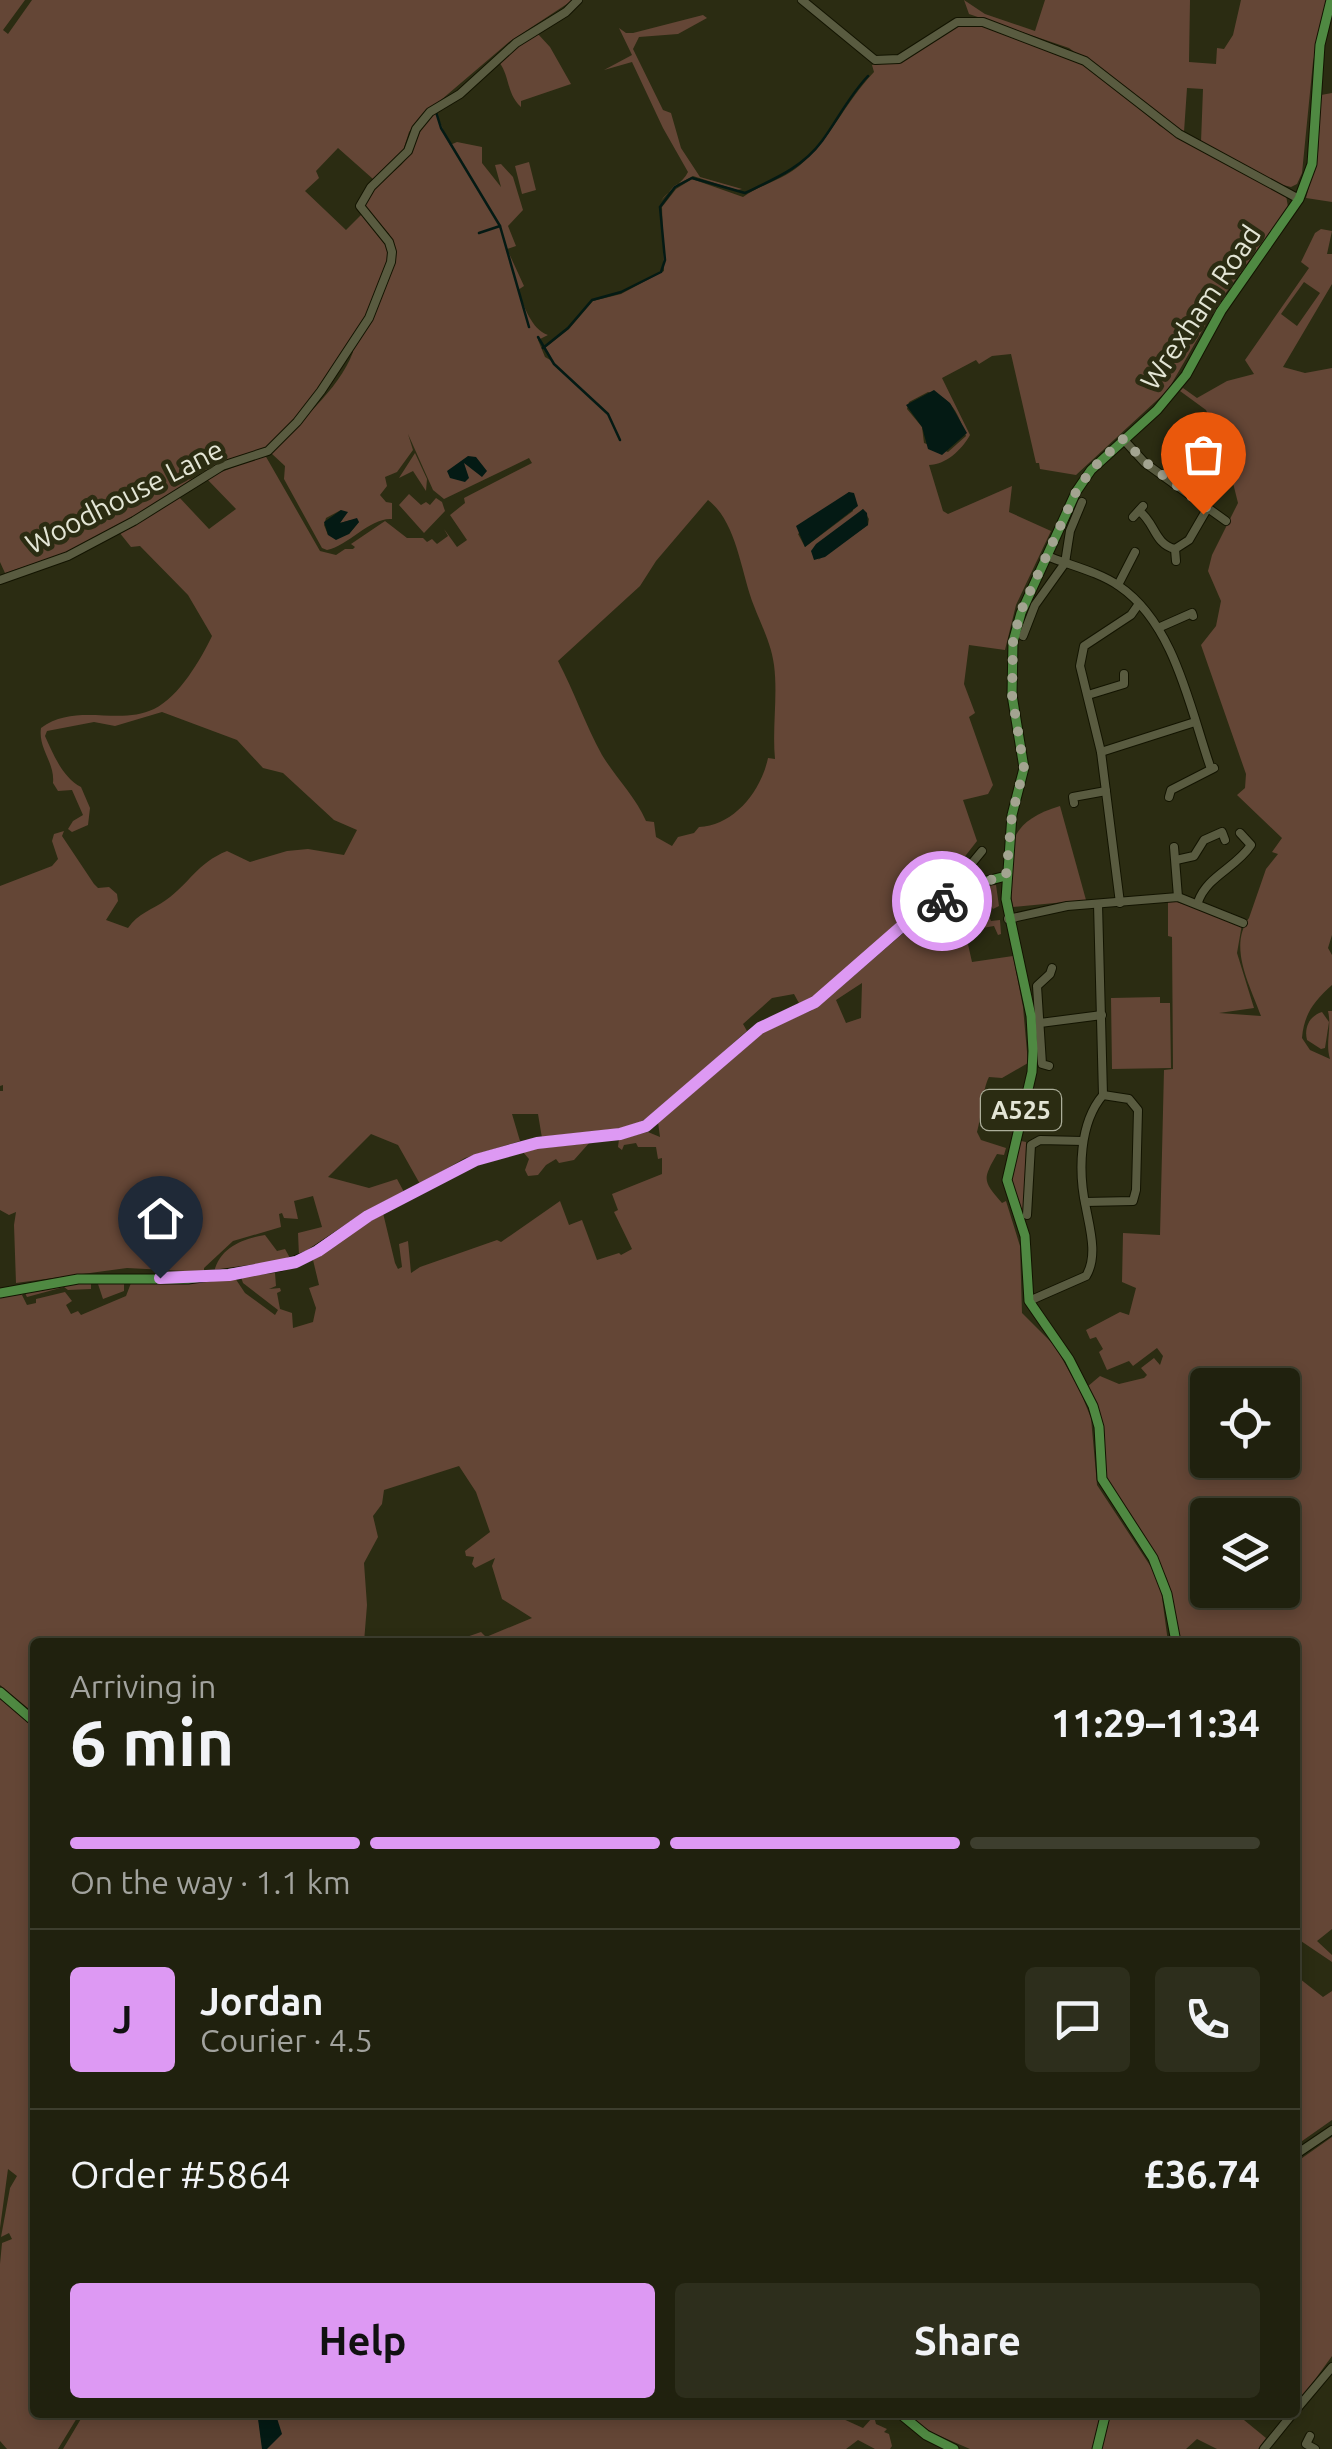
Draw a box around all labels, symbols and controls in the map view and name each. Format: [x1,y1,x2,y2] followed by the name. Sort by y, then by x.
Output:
[1134,219,1266,395] street label: Wrexham Road
[1161,412,1246,515] pin
[1176,427,1231,482] icon: bag
[20,433,228,559] street label: Woodhouse Lane
[892,851,992,951] courier
[915,874,970,929] icon: bike
[981,1090,1061,1130] road number: A525
[118,1176,203,1279] pin
[133,1191,188,1246] icon: home
[1190,1368,1300,1608] map controls
[1190,1368,1300,1478] button: locate
[1190,1498,1300,1608] button: layers
[70,1668,216,1704] text: Arriving in
[1051,1702,1260,1744] text: 11:29–11:34
[70,1705,234,1778] text: 6 min
[70,1864,351,1900] text: On the way · 1.1 km
[1025,1967,1130,2072] button: chat
[1155,1967,1260,2072] button: phone
[200,1980,324,2022] text: Jordan
[113,1998,132,2040] text: J
[200,2022,373,2058] text: Courier · 4.5
[70,2153,291,2195] text: Order #5864
[1143,2153,1260,2195] text: £36.74
[70,2283,655,2398] button: Help
[675,2283,1260,2398] button: Share

